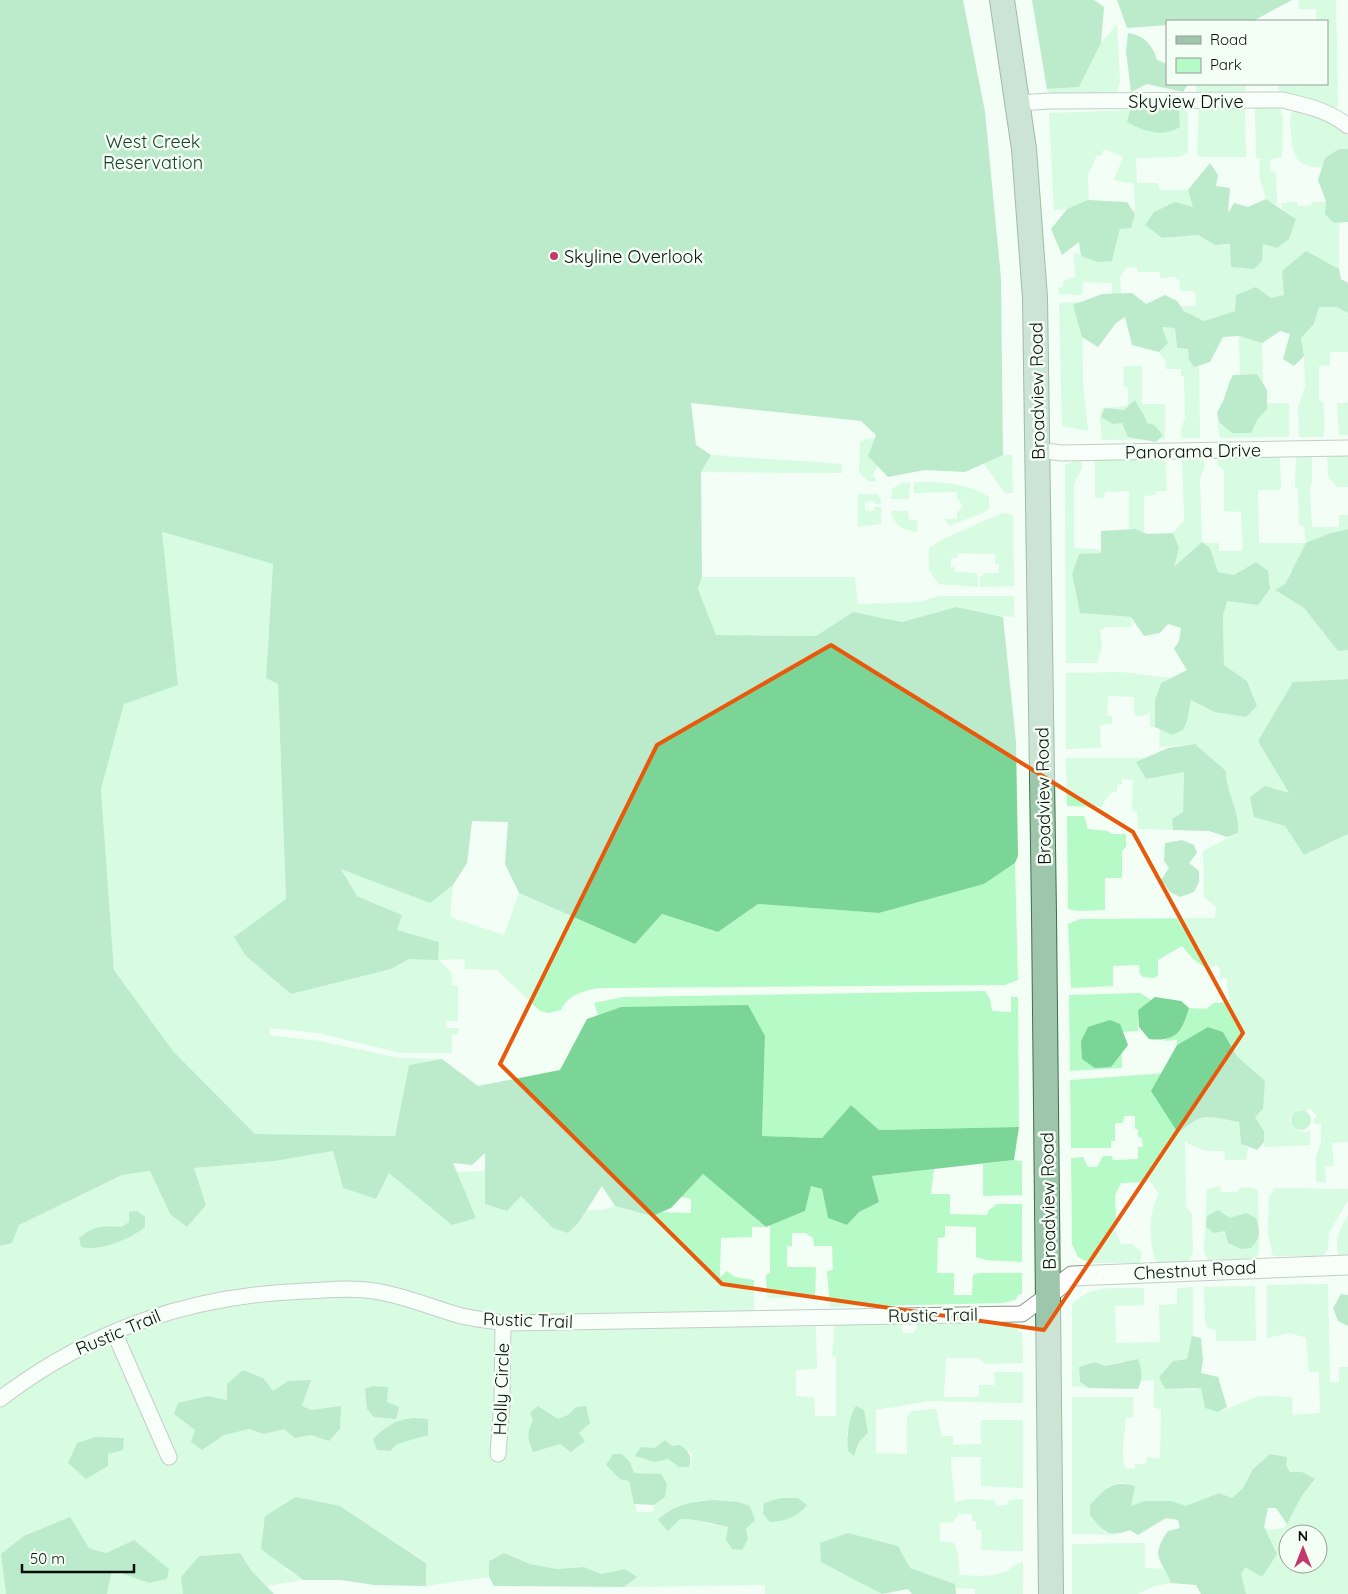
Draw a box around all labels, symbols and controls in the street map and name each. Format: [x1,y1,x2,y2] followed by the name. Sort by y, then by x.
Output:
[1166,20,1328,85] legend
[1210,30,1247,49] text: Road
[1210,55,1242,74] text: Park
[1128,90,1244,113] street label: Skyview Drive
[103,130,203,174] park label: West Creek Reservation
[564,245,703,268] place label: Skyline Overlook
[548,250,560,262] marker: Skyline Overlook
[1024,322,1050,460] street label: Broadview Road
[1125,438,1261,464] street label: Panorama Drive
[1030,727,1056,865] street label: Broadview Road
[1035,1132,1061,1270] street label: Broadview Road
[1133,1255,1257,1285] street label: Chestnut Road
[888,1303,978,1327] street label: Rustic Trail
[72,1304,164,1360] street label: Rustic Trail
[483,1307,573,1333] street label: Rustic Trail
[488,1342,514,1436] street label: Holly Circle
[1278,1524,1328,1574] north arrow
[1298,1527,1308,1545] text: N
[22,1542,135,1574] scale bar
[30,1549,65,1568] text: 50 m

